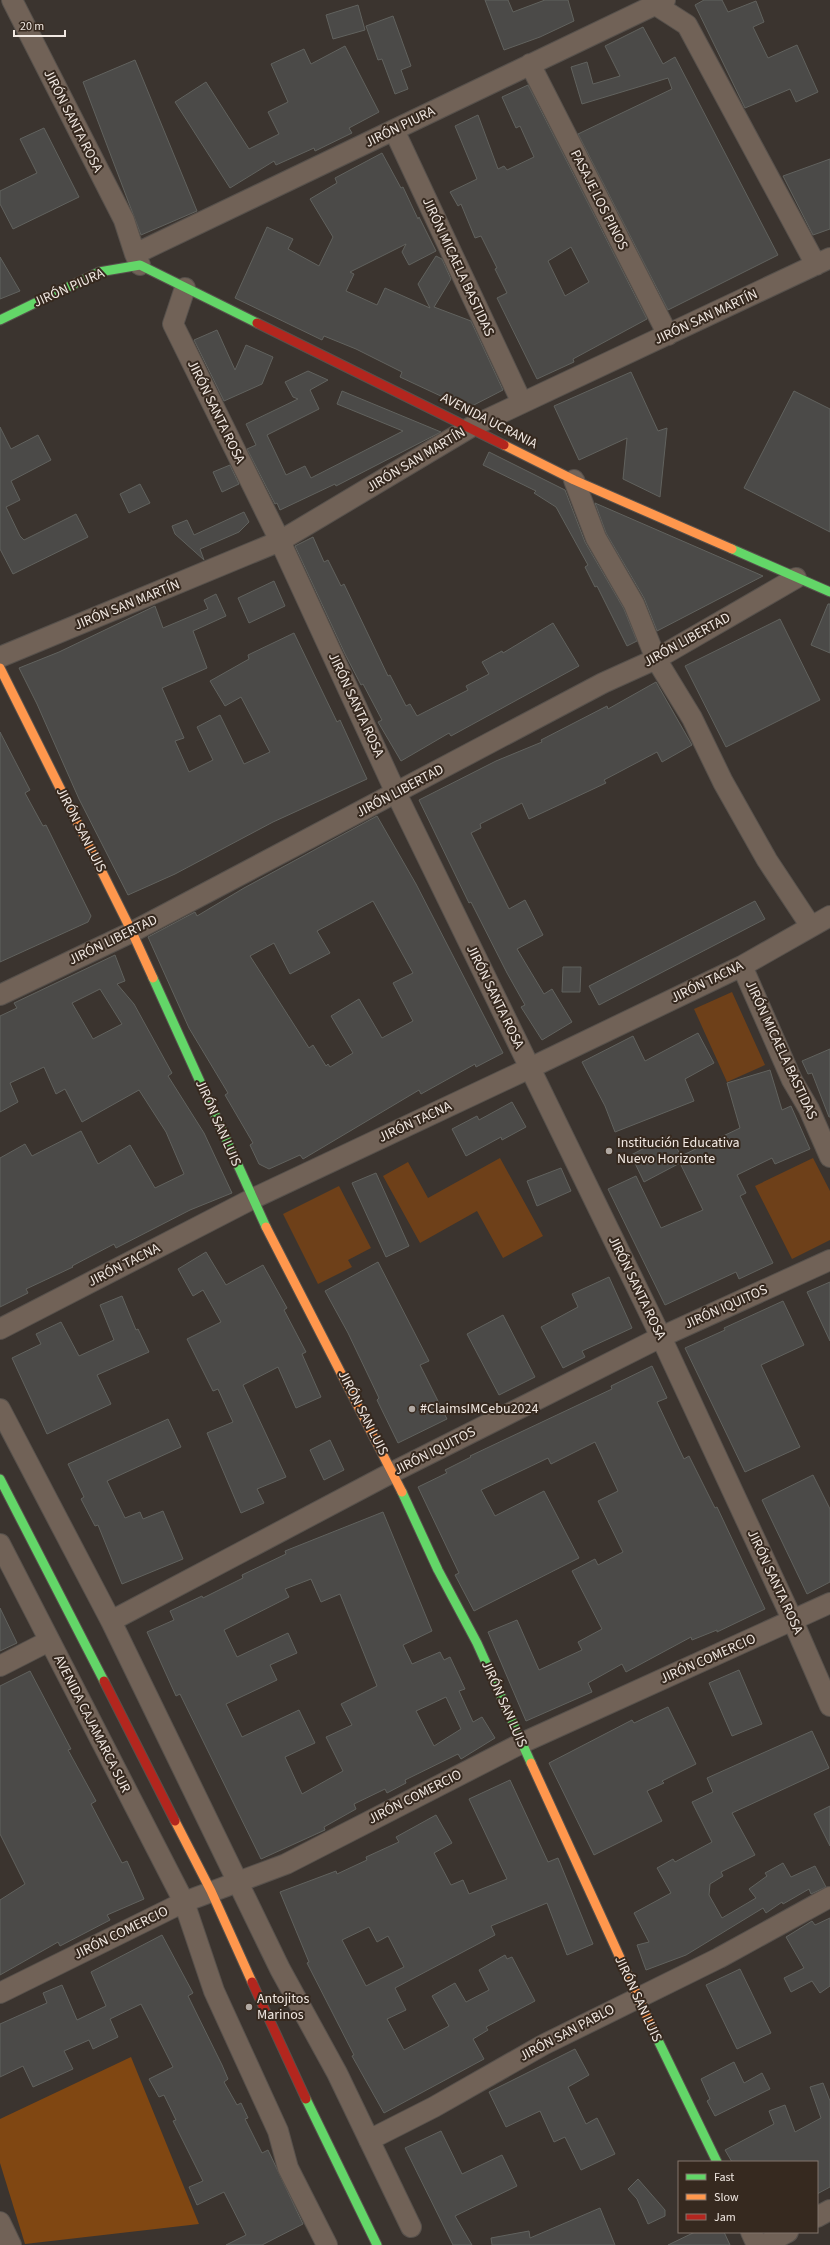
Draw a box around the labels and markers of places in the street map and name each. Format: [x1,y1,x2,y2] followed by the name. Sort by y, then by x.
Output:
[617,1133,740,1169] place label: Institución Educativa Nuevo Horizonte
[604,1146,614,1156] marker: Institución Educativa Nuevo Horizonte
[420,1399,539,1419] place label: #ClaimsIMCebu2024
[407,1404,417,1414] marker: #ClaimsIMCebu2024
[257,1989,309,2025] place label: Antojitos Marinos
[244,2002,254,2012] marker: Antojitos Marinos

